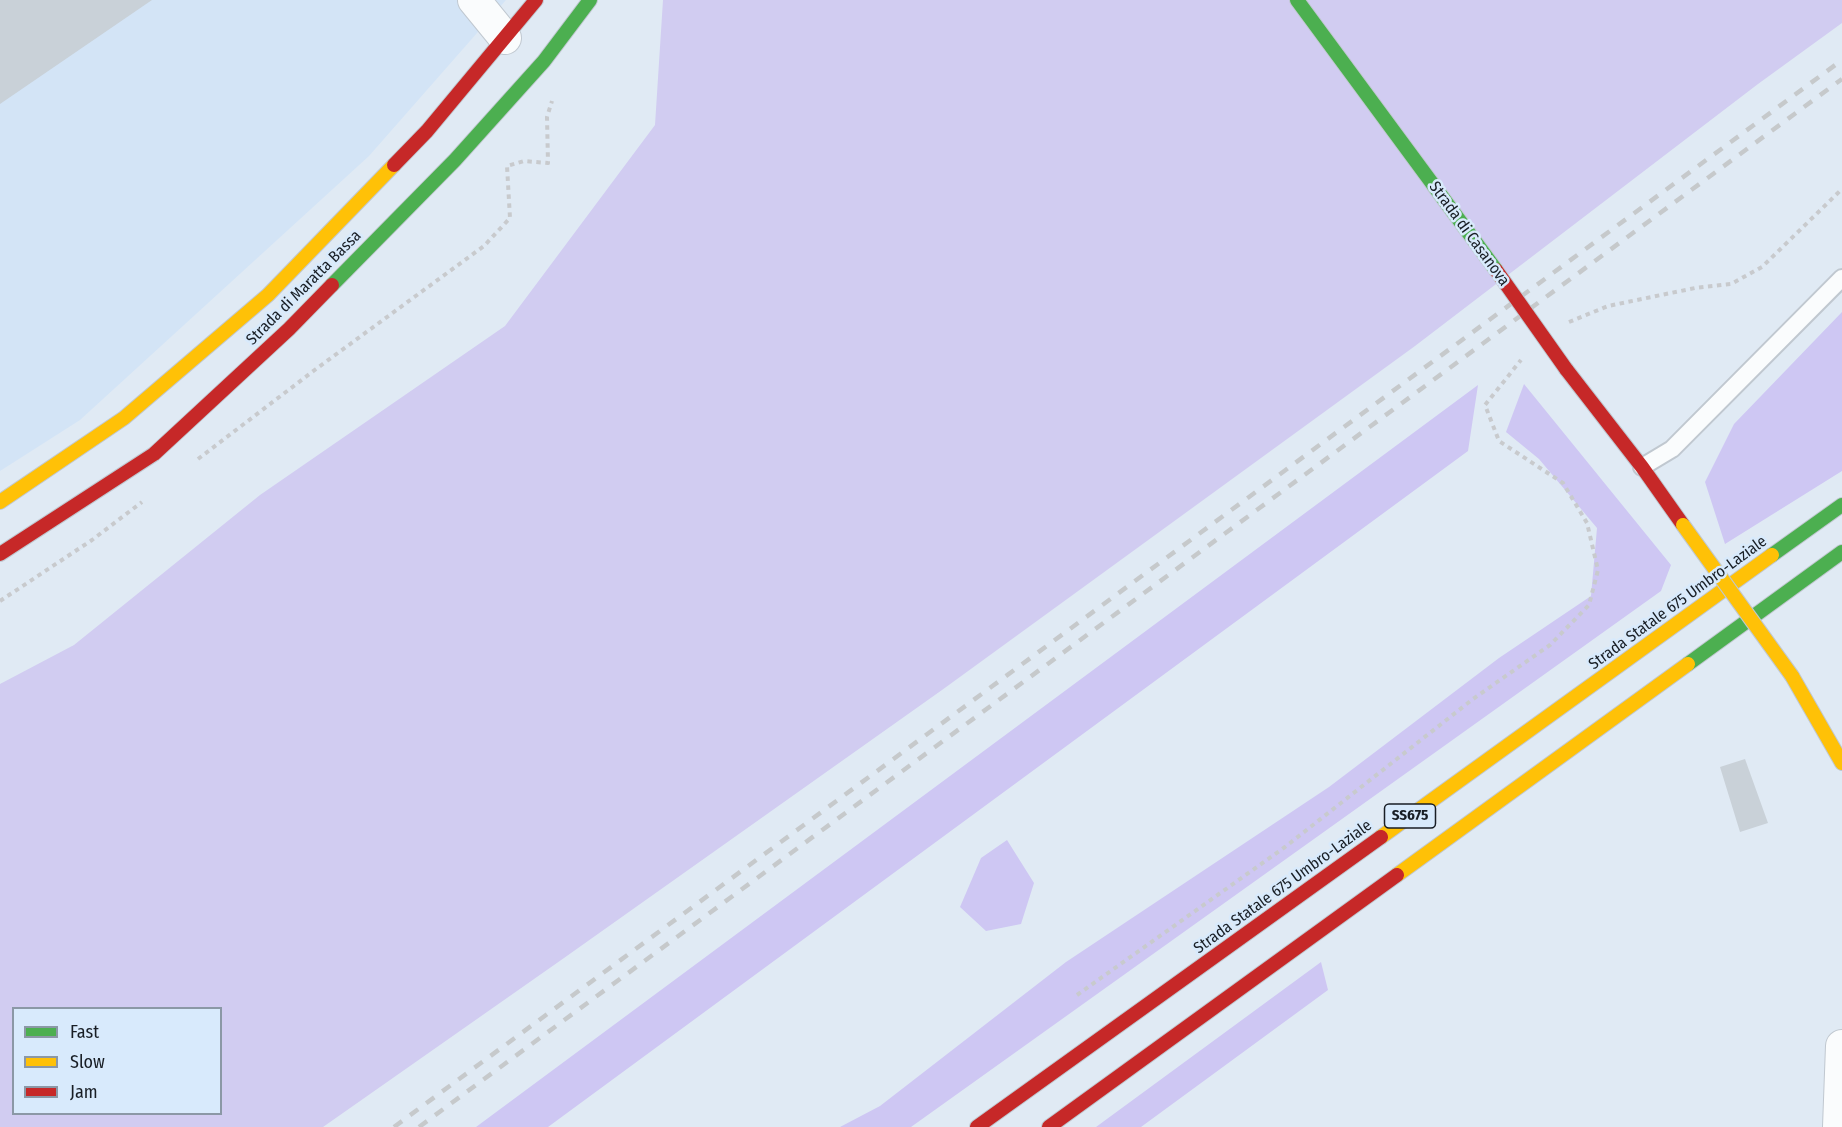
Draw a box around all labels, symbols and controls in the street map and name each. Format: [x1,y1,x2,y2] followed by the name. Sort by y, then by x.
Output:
[1425,178,1513,290] street label: Strada di Casanova
[243,227,365,349] street label: Strada di Maratta Bassa
[1585,532,1771,674] street label: Strada Statale 675 Umbro-Laziale
[1384,804,1436,828] road number: SS675
[1190,816,1376,958] street label: Strada Statale 675 Umbro-Laziale
[12,1007,222,1115] legend
[70,1021,99,1043] text: Fast
[70,1051,105,1073] text: Slow
[70,1081,98,1103] text: Jam

